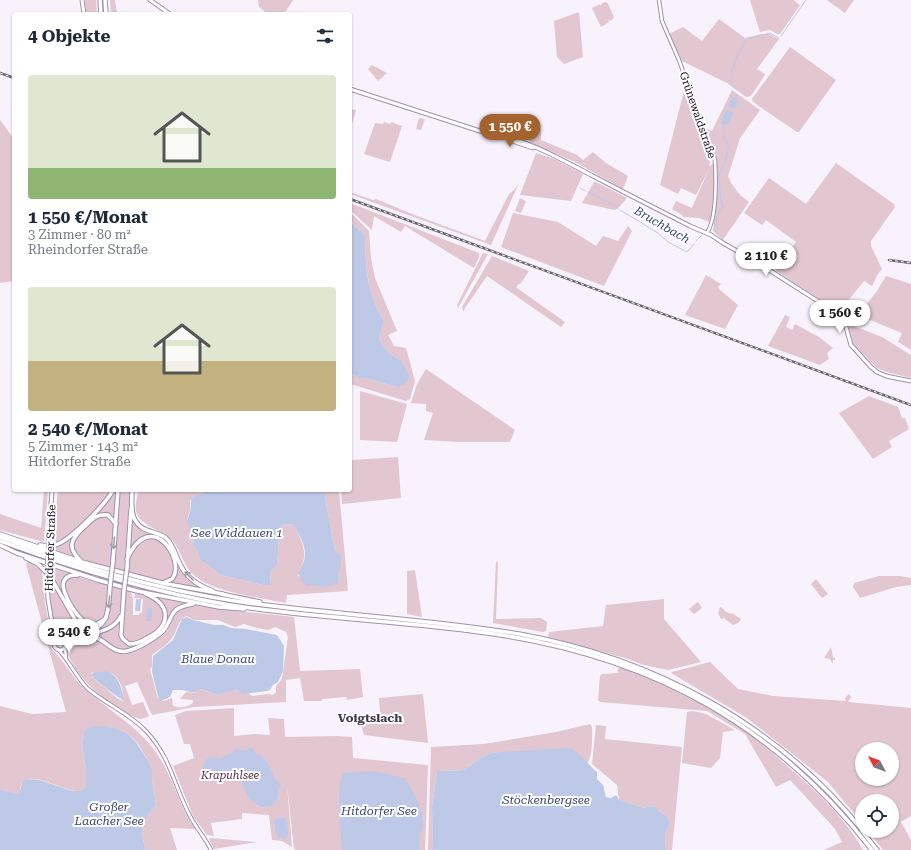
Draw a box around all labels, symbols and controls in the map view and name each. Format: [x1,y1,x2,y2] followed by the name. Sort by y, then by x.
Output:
[314,25,336,47] icon: filters
[28,26,110,46] text: 4 Objekte
[677,70,718,160] street label: Grünewaldstraße
[146,101,218,173] icon: home
[473,114,547,148] pin: 1 550 €
[489,119,531,134] text: 1 550 €
[631,203,692,246] water label: Bruchbach
[28,207,148,227] text: 1 550 €/Monat
[28,227,131,242] text: 3 Zimmer · 80 m²
[28,242,148,257] text: Rheindorfer Straße
[729,243,803,277] pin: 2 110 €
[745,248,787,263] text: 2 110 €
[803,300,877,334] pin: 1 560 €
[819,305,861,320] text: 1 560 €
[146,313,218,385] icon: home
[28,419,148,439] text: 2 540 €/Monat
[28,439,138,454] text: 5 Zimmer · 143 m²
[28,454,131,469] text: Hitdorfer Straße
[42,504,59,592] street label: Hitdorfer Straße
[190,526,283,540] water label: See Widdauen 1
[111,536,118,549] one-way arrow
[184,571,194,581] one-way arrow
[105,595,112,608] one-way arrow
[32,619,106,653] pin: 2 540 €
[48,624,90,639] text: 2 540 €
[180,652,255,666] water label: Blaue Donau
[338,711,402,725] district label: Voigtslach
[855,742,899,786] north arrow
[855,742,899,838] map controls
[200,769,260,782] park label: Krapuhlsee
[501,793,590,807] water label: Stöckenbergsee
[855,794,899,838] button: locate
[74,800,144,828] water label: Großer Laacher See
[340,804,417,818] water label: Hitdorfer See

